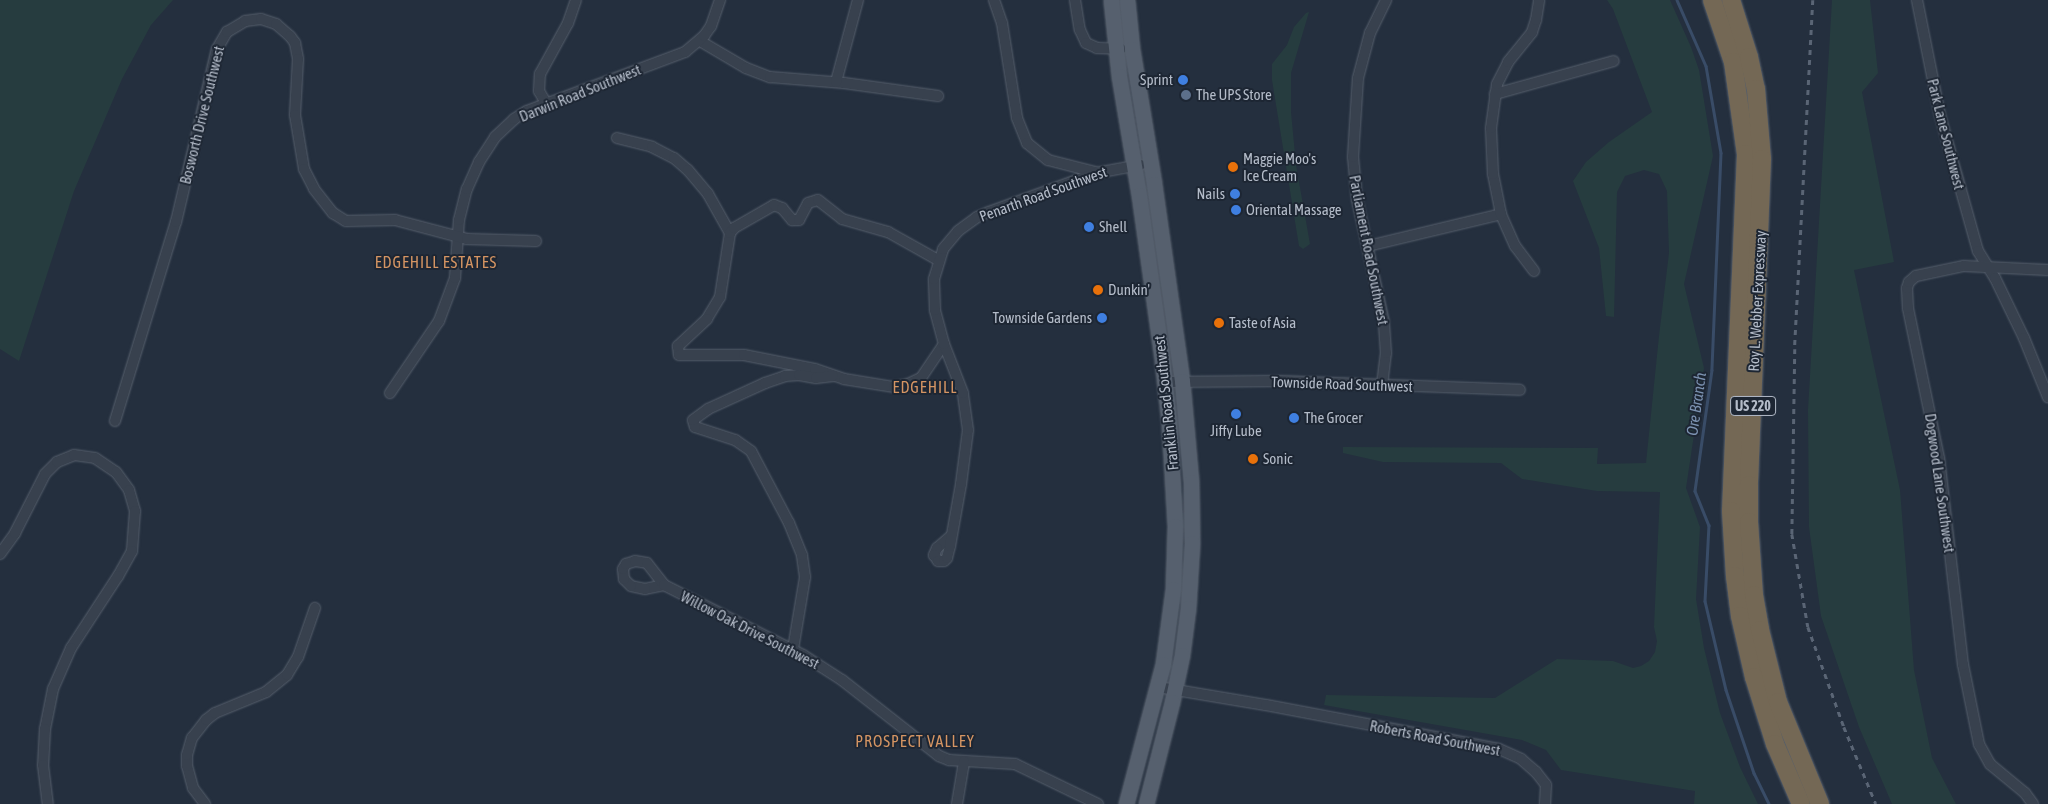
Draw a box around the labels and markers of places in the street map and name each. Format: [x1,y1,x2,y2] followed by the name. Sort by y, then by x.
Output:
[1140,71,1173,89] place label: Sprint
[1177,74,1189,86] marker: Sprint
[1196,86,1272,104] place label: The UPS Store
[1180,89,1192,101] marker: The UPS Store
[1243,149,1316,184] place label: Maggie Moo's Ice Cream
[1227,161,1239,173] marker: Maggie Moo's Ice Cream
[1196,185,1225,203] place label: Nails
[1229,188,1241,200] marker: Nails
[1246,201,1342,219] place label: Oriental Massage
[1230,204,1242,216] marker: Oriental Massage
[1099,218,1127,236] place label: Shell
[1083,221,1095,233] marker: Shell
[1108,281,1150,299] place label: Dunkin'
[1092,284,1104,296] marker: Dunkin'
[993,309,1092,327] place label: Townside Gardens
[1096,312,1108,324] marker: Townside Gardens
[1229,314,1296,332] place label: Taste of Asia
[1213,317,1225,329] marker: Taste of Asia
[1230,408,1242,420] marker: Jiffy Lube
[1304,409,1363,427] place label: The Grocer
[1288,412,1300,424] marker: The Grocer
[1210,422,1262,440] place label: Jiffy Lube
[1263,450,1293,468] place label: Sonic
[1247,453,1259,465] marker: Sonic

